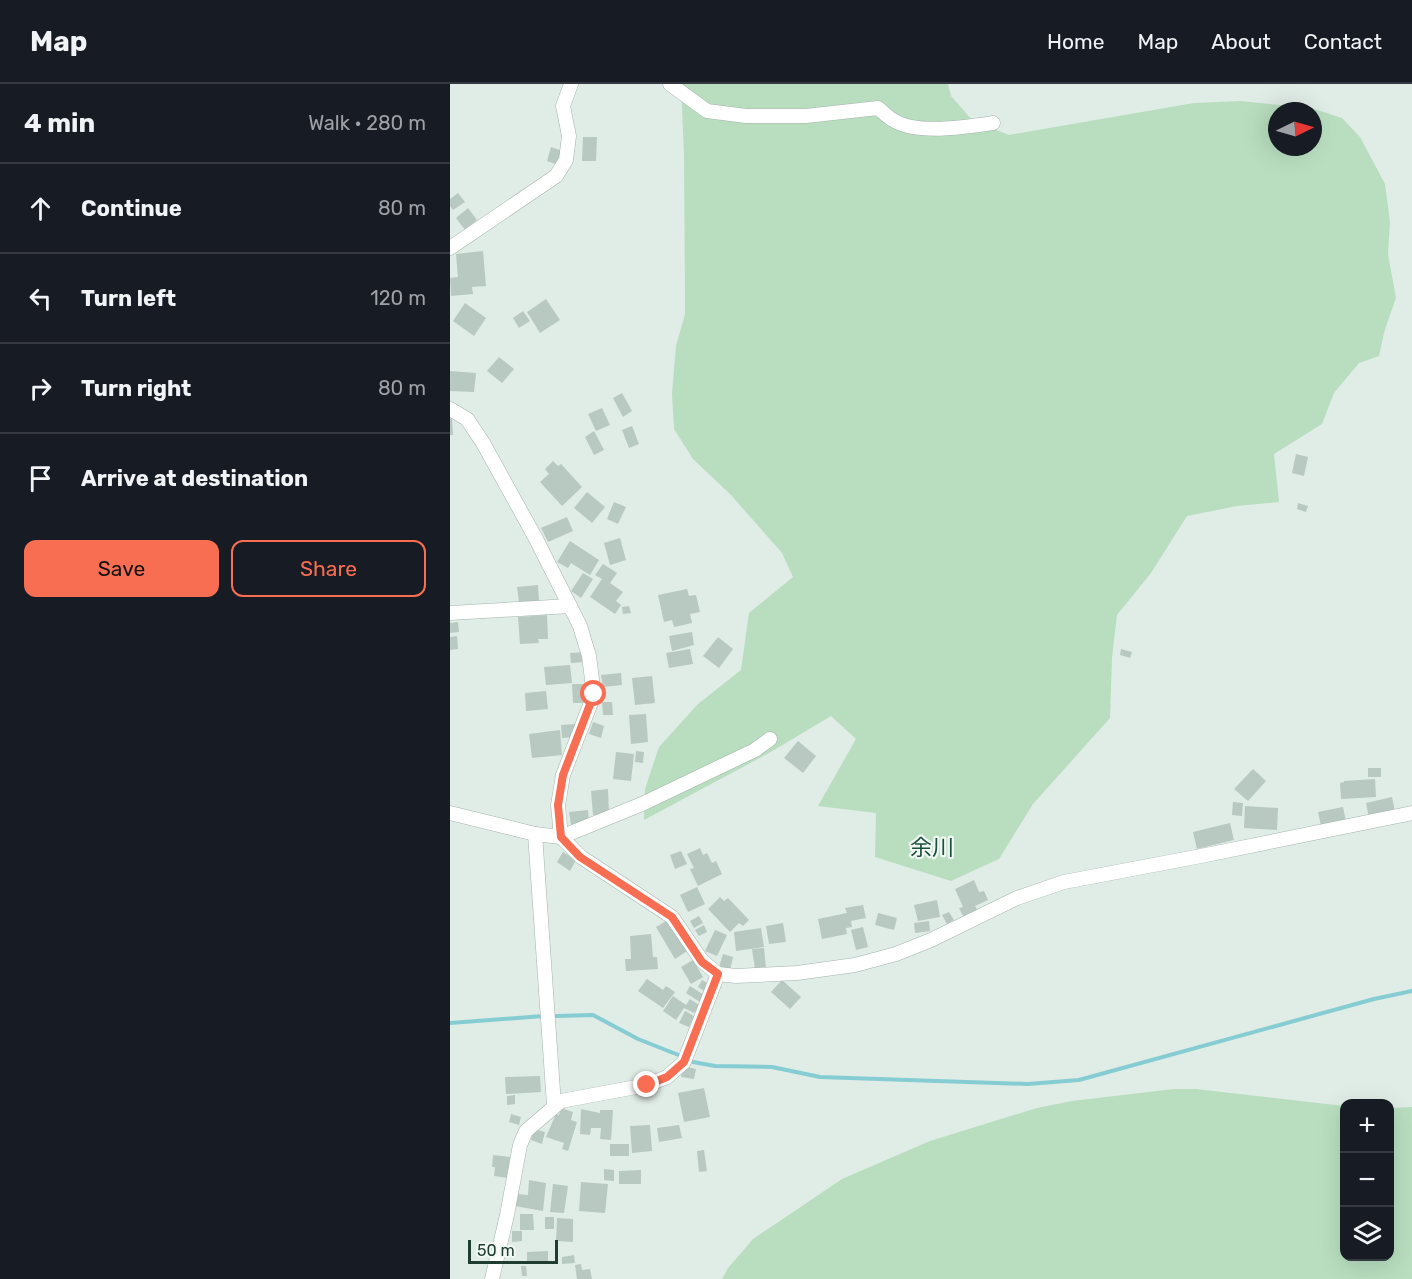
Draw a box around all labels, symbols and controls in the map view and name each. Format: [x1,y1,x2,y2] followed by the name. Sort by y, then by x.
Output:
[30,25,87,58] text: Map
[1047,29,1104,54] text: Home
[1137,29,1178,54] text: Map
[1211,29,1271,54] text: About
[1304,29,1382,54] text: Contact
[1268,102,1322,156] north arrow
[24,108,95,139] text: 4 min
[308,111,426,135] text: Walk · 280 m
[24,192,57,225] icon: ahead
[81,195,182,222] text: Continue
[378,196,426,220] text: 80 m
[24,282,57,315] icon: left
[81,285,176,312] text: Turn left
[370,286,426,310] text: 120 m
[24,372,57,405] icon: right
[81,375,191,402] text: Turn right
[378,376,426,400] text: 80 m
[24,462,57,495] icon: arrive
[81,465,308,492] text: Arrive at destination
[24,540,219,597] button: Save
[231,540,426,597] button: Share
[580,680,606,706] route start
[910,834,954,861] district label: 余川
[633,1071,659,1097] route end
[1340,1099,1394,1261] map controls
[1340,1099,1394,1153] button: +
[1340,1153,1394,1207] button: −
[1340,1207,1394,1261] button: layers
[468,1237,558,1264] scale bar
[477,1241,515,1260] text: 50 m

